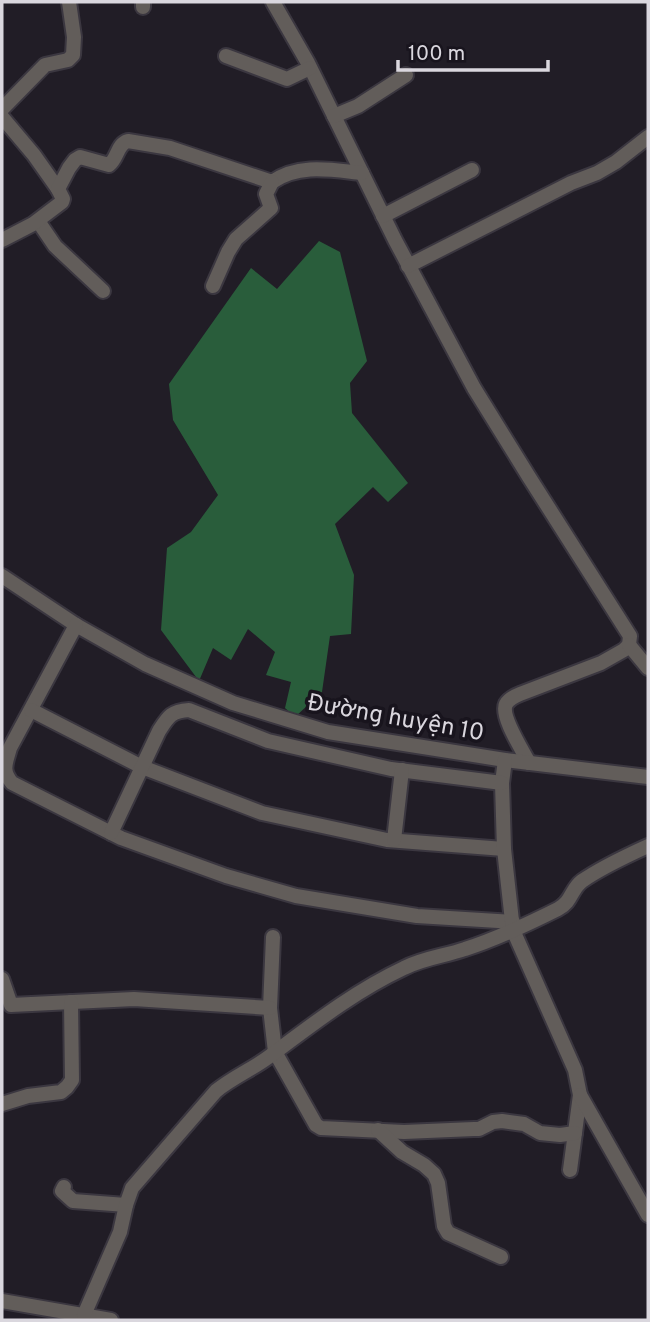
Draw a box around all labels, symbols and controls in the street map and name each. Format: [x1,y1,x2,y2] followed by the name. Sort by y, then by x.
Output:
[398,28,548,72] scale bar
[408,41,465,68] text: 100 m
[305,689,486,749] street label: Đường huyện 10

